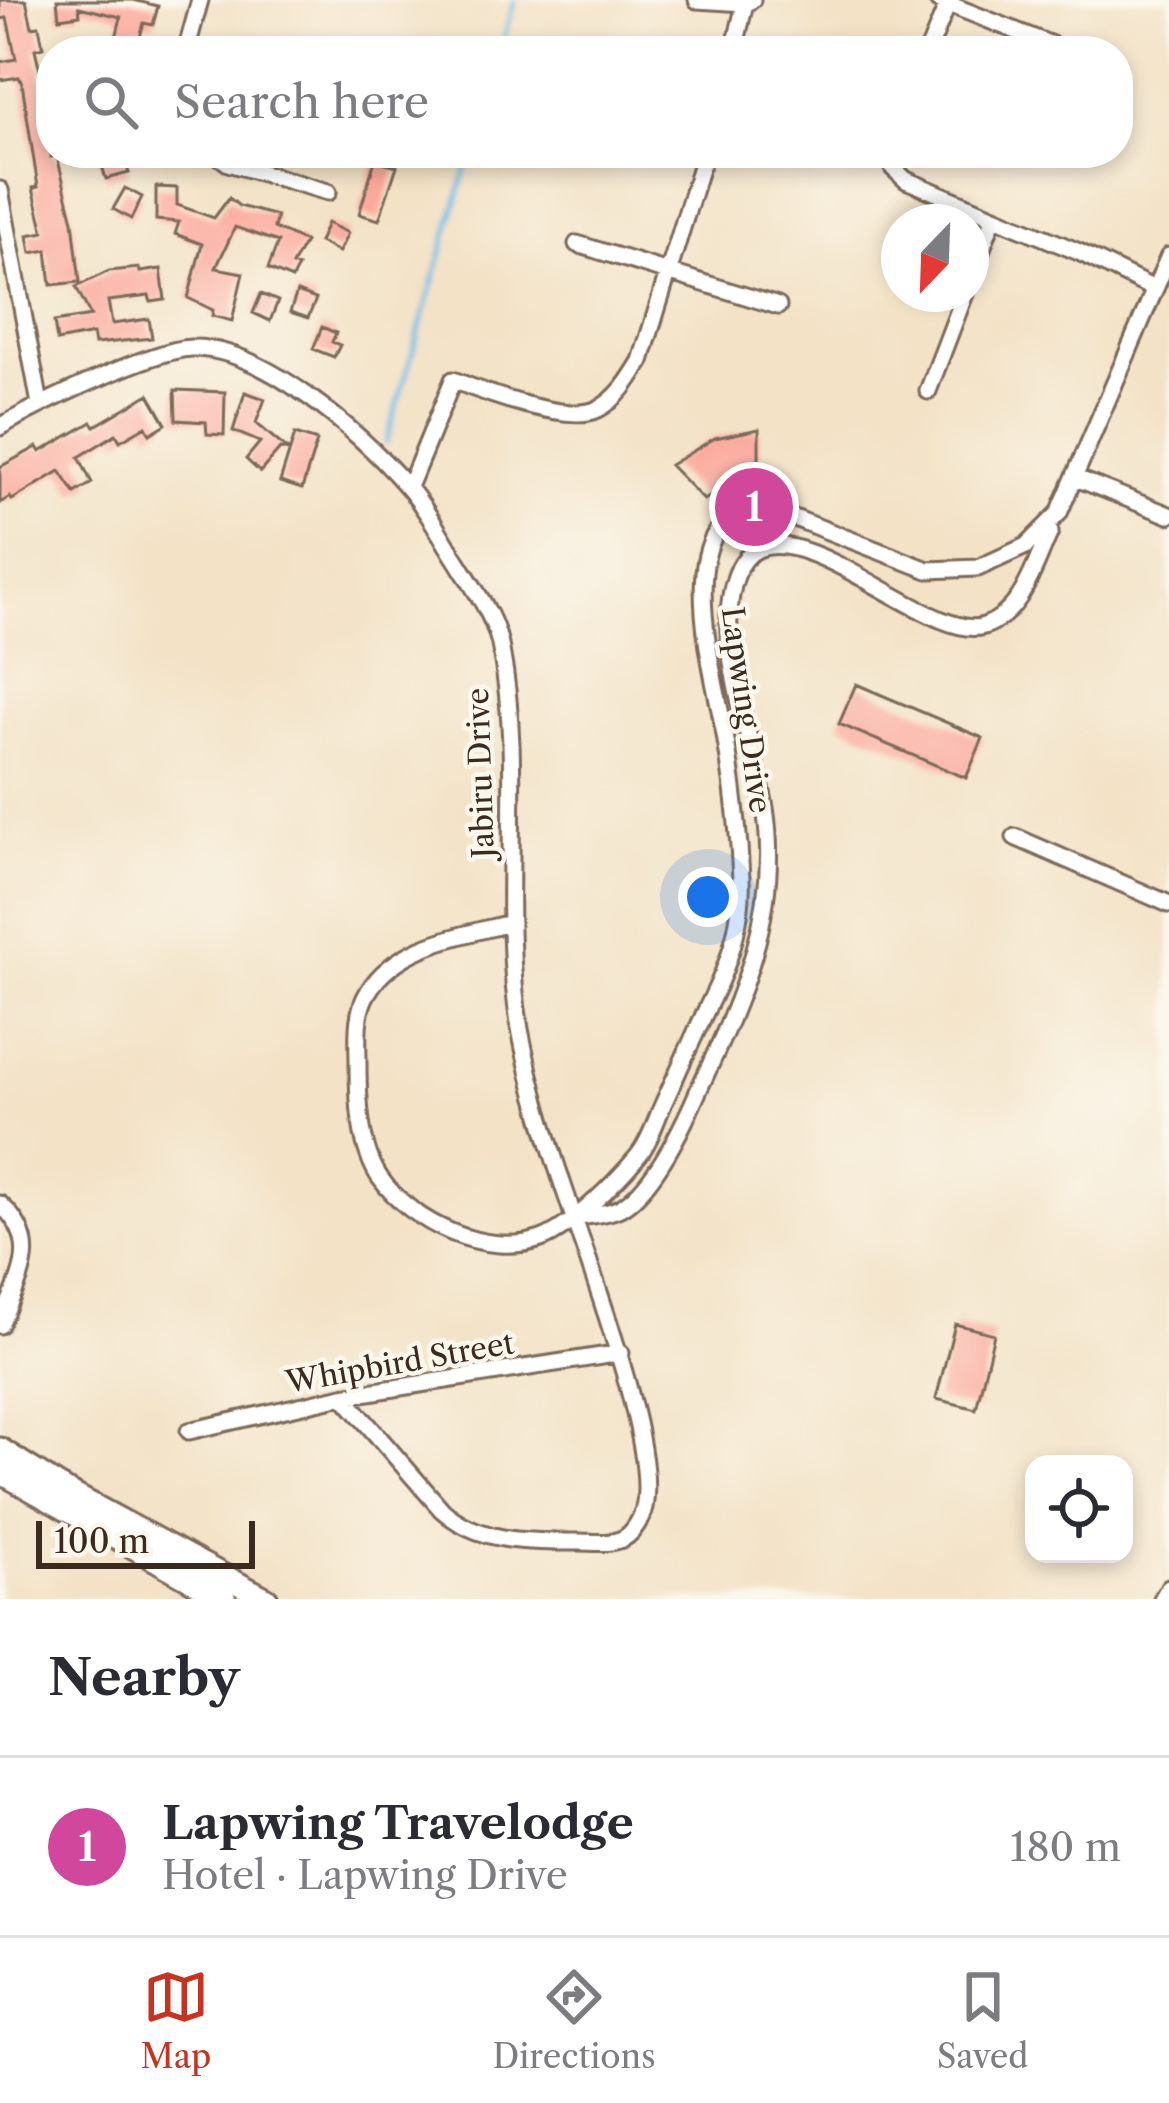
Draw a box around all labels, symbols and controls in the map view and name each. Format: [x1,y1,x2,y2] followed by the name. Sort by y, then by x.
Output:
[36,36,1133,168] search box
[78,69,144,135] icon: search
[174,74,429,130] text: Search here
[881,204,989,312] north arrow
[715,462,793,552] pin: 1
[714,604,779,815] street label: Lapwing Drive
[459,687,502,863] street label: Jabiru Drive
[678,867,738,927] your location
[282,1324,517,1401] street label: Whipbird Street
[1025,1455,1133,1563] map controls
[1025,1455,1133,1563] button: locate
[36,1515,255,1568] scale bar
[54,1521,149,1562] text: 100 m
[48,1646,240,1708] text: Nearby
[162,1795,634,1851] text: Lapwing Travelodge
[78,1823,96,1871] text: 1
[1010,1823,1121,1871] text: 180 m
[162,1851,567,1899] text: Hotel · Lapwing Drive
[141,1964,211,2077] tab: Map
[493,1964,656,2077] tab: Directions
[937,1964,1028,2077] tab: Saved

